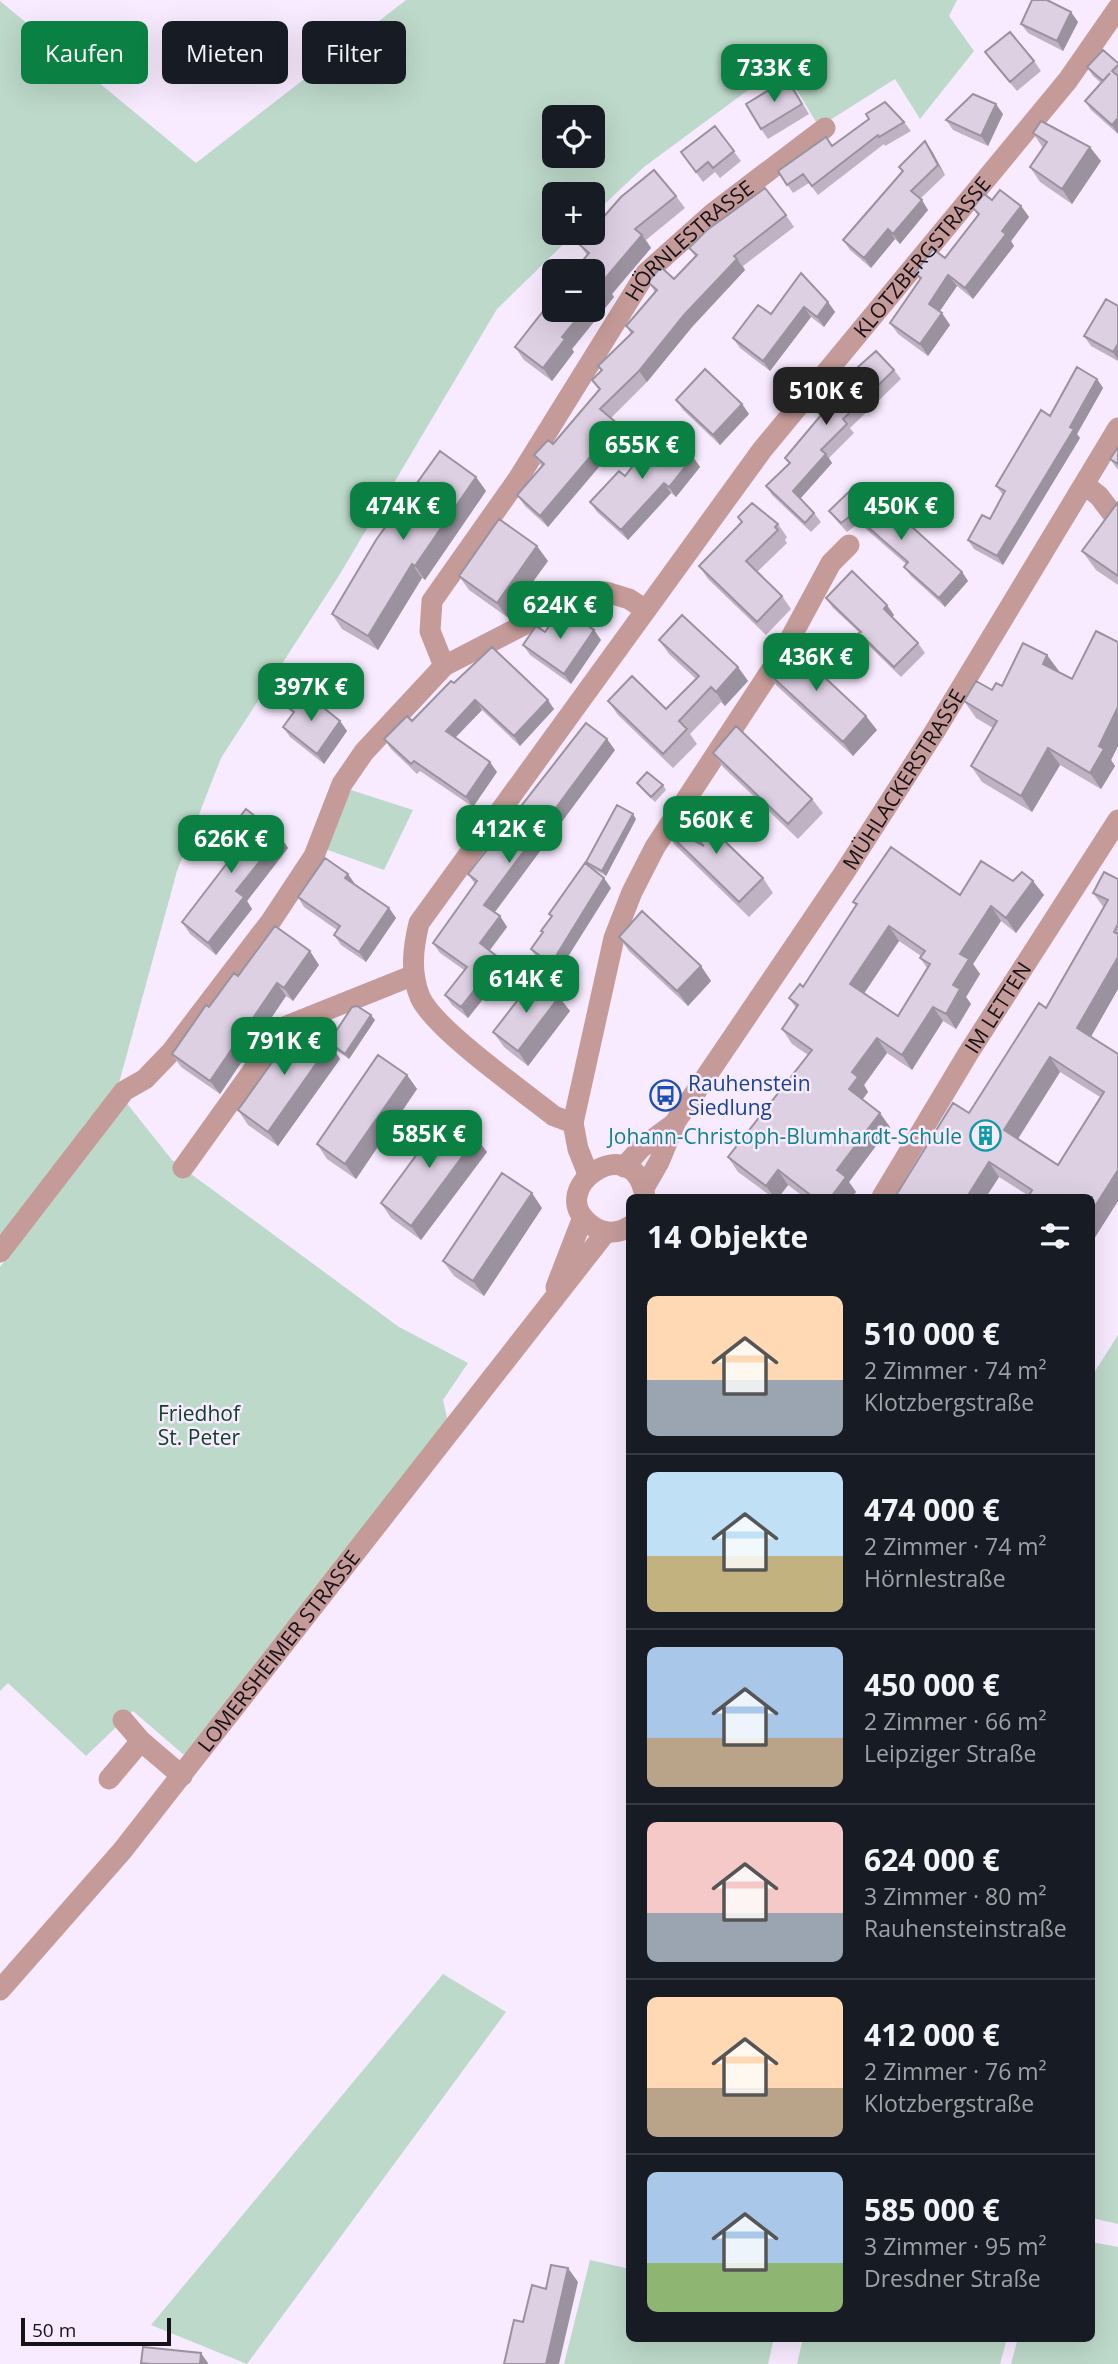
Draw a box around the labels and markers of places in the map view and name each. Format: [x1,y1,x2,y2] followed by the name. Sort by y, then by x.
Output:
[717,44,831,104] pin: 733K €
[769,368,883,427] pin: 510K €
[585,421,699,481] pin: 655K €
[346,482,460,542] pin: 474K €
[844,482,958,542] pin: 450K €
[503,582,617,641] pin: 624K €
[759,634,873,693] pin: 436K €
[254,664,368,723] pin: 397K €
[659,796,773,856] pin: 560K €
[452,806,566,865] pin: 412K €
[174,816,288,875] pin: 626K €
[469,956,583,1015] pin: 614K €
[227,1018,341,1077] pin: 791K €
[688,1069,811,1121] place label: Rauhenstein Siedlung
[648,1078,682,1112] bus stop icon: Rauhenstein Siedlung
[372,1110,486,1170] pin: 585K €
[968,1119,1002,1153] building icon: Johann-Christoph-Blumhardt-Schule
[606,1122,962,1150] place label: Johann-Christoph-Blumhardt-Schule

